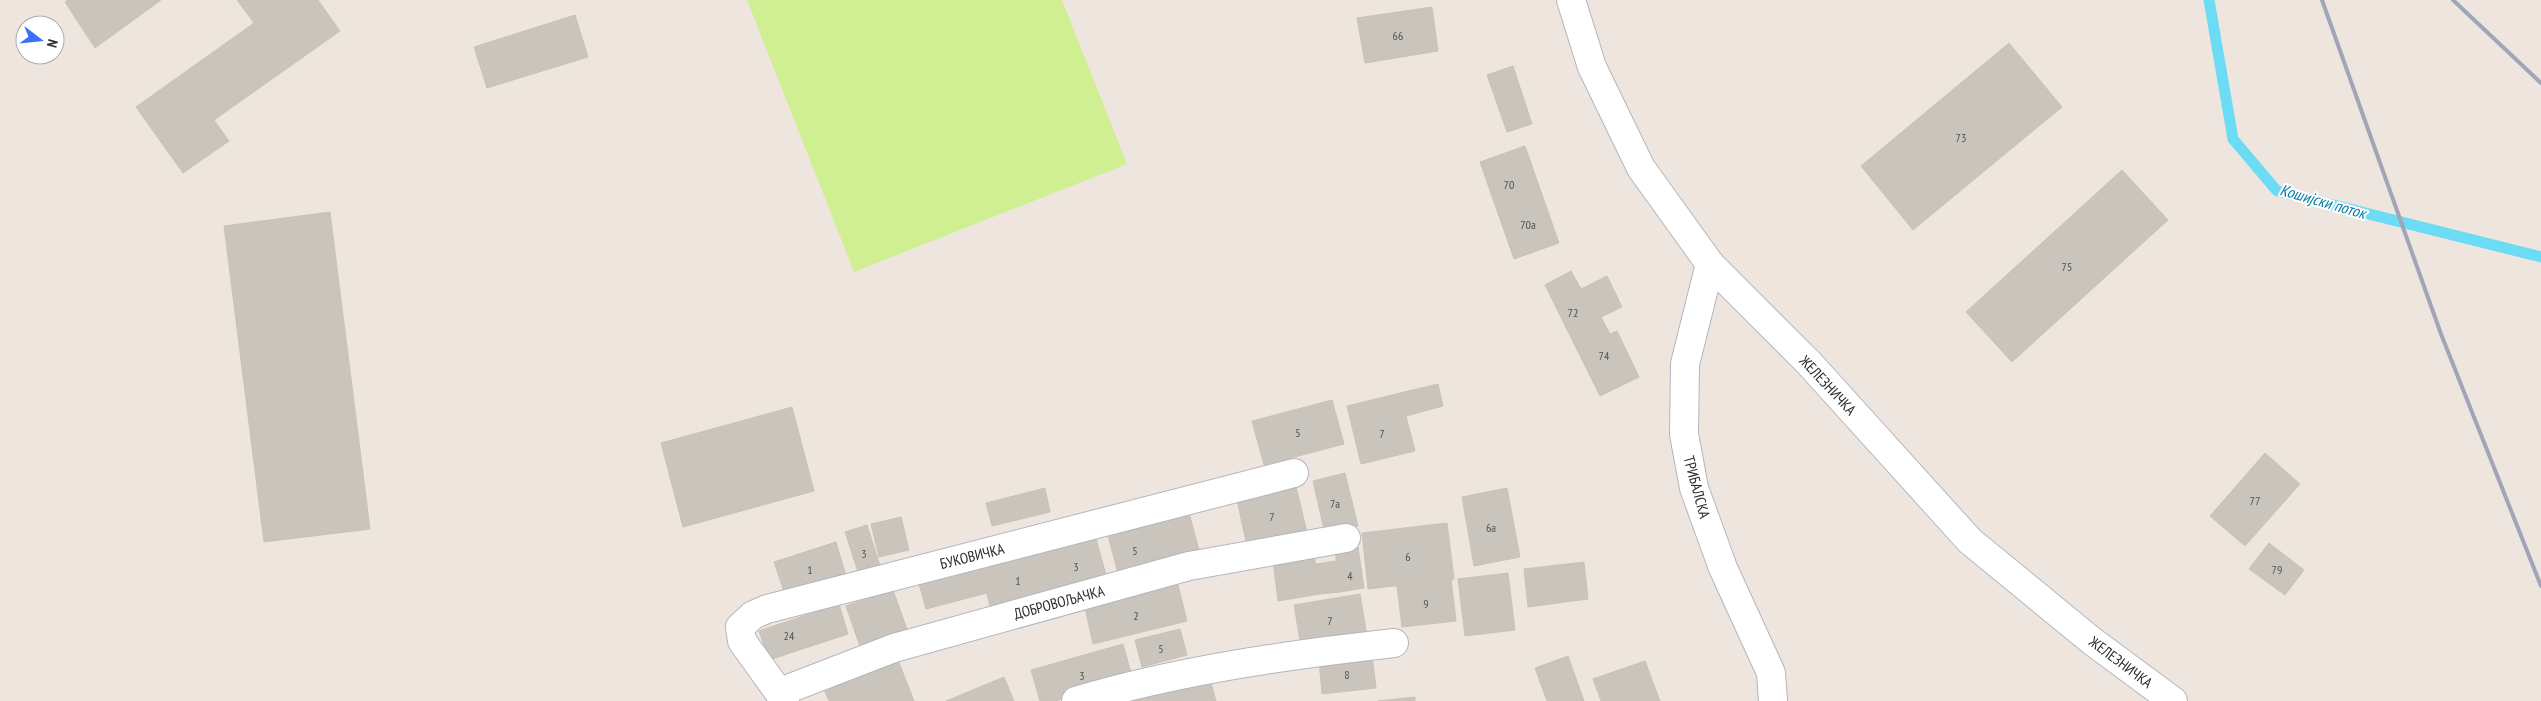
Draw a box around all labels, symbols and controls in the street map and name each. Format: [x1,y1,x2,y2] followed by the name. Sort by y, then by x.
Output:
[15,15,65,65] north arrow
[1393,28,1403,43] house number: 66
[43,37,62,50] text: N
[1956,130,1966,145] house number: 73
[1504,177,1514,192] house number: 70
[2278,179,2370,223] water label: Кошијски поток
[1520,217,1536,232] house number: 70a
[2062,259,2072,274] house number: 75
[1568,305,1578,320] house number: 72
[1599,348,1610,363] house number: 74
[1795,350,1861,419] street label: ЖЕЛЕЗНИЧКА
[1295,425,1301,440] house number: 5
[1379,426,1385,441] house number: 7
[1680,454,1715,521] street label: ТРИБАЛСКА
[2250,493,2260,508] house number: 77
[1330,496,1340,511] house number: 7a
[1269,509,1275,524] house number: 7
[1486,520,1496,535] house number: 6a
[938,539,1007,573] street label: БУКОВИЧКА
[1132,543,1138,558] house number: 5
[861,546,867,561] house number: 3
[1405,549,1411,564] house number: 6
[1073,559,1079,574] house number: 3
[807,562,813,577] house number: 1
[2272,562,2282,577] house number: 79
[1347,568,1353,583] house number: 4
[1015,573,1021,588] house number: 1
[1012,581,1107,623] street label: ДОБРОВОЉАЧКА
[1423,596,1429,611] house number: 9
[1133,608,1139,623] house number: 2
[1327,613,1333,628] house number: 7
[784,628,795,643] house number: 24
[2085,631,2157,693] street label: ЖЕЛЕЗНИЧКА
[1158,641,1164,656] house number: 5
[1344,667,1350,682] house number: 8
[1079,668,1085,683] house number: 3

